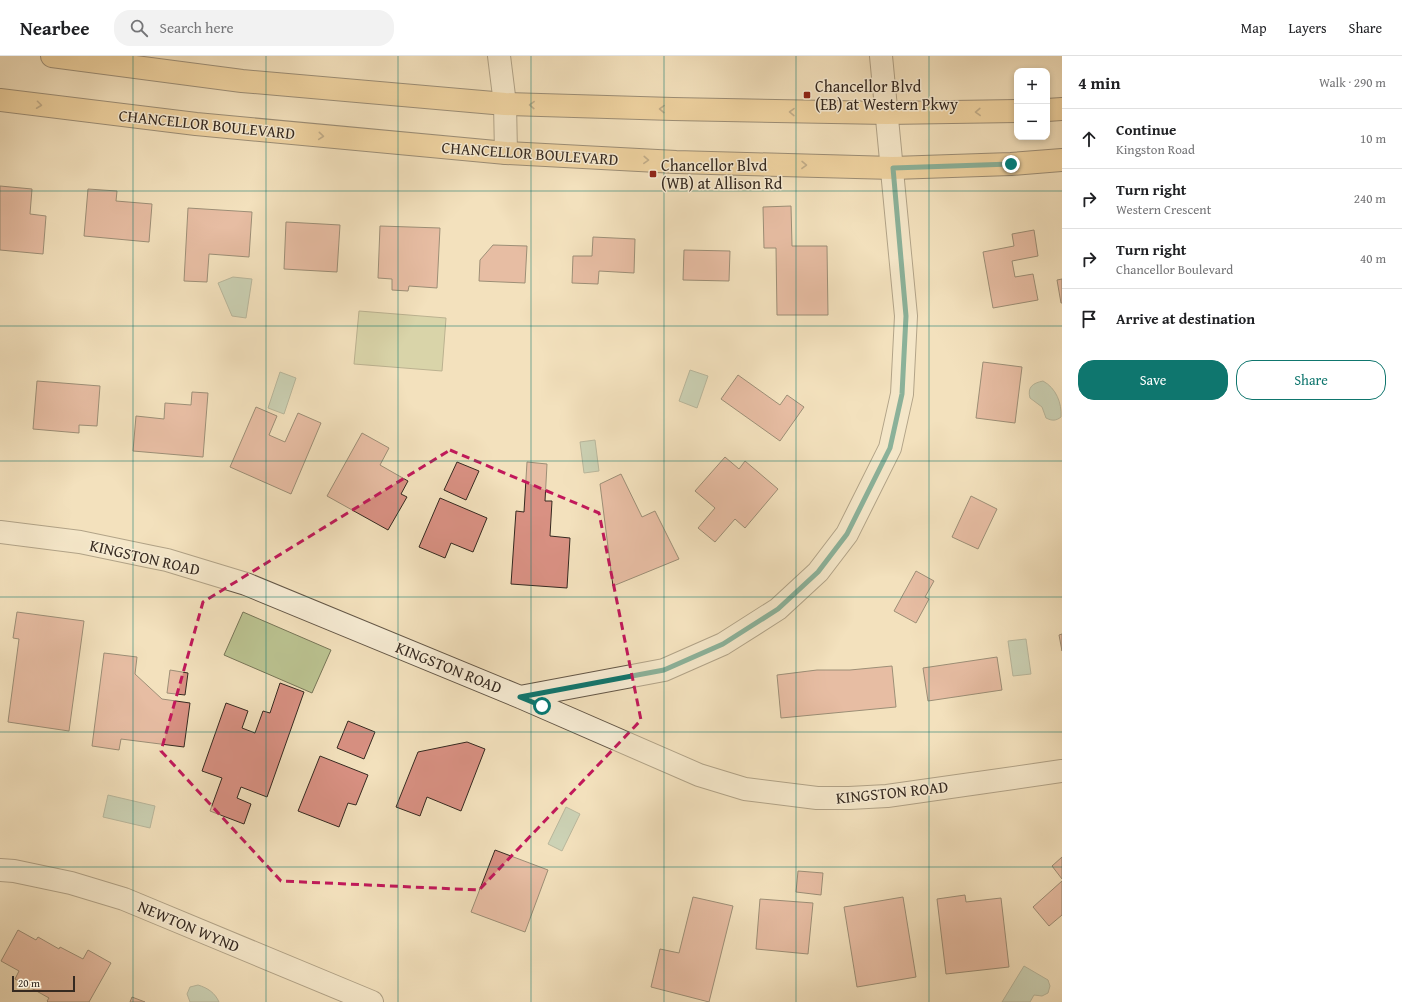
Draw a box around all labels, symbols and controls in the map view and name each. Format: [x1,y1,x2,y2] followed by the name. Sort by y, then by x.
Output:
[114,10,394,46] search box
[20,14,90,42] text: Nearbee
[128,17,150,39] icon: search
[160,17,234,38] text: Search here
[1241,18,1267,38] text: Map
[1289,18,1327,38] text: Layers
[1349,18,1382,38] text: Share
[1014,68,1050,140] map controls
[1014,68,1050,104] button: +
[1078,70,1120,95] text: 4 min
[1319,73,1386,92] text: Walk · 290 m
[815,74,958,116] place label: Chancellor Blvd (EB) at Western Pkwy
[802,90,812,100] marker: Chancellor Blvd (EB) at Western Pkwy
[36,100,42,109] one-way arrow
[529,101,535,109] one-way arrow
[118,103,297,145] street label: CHANCELLOR BOULEVARD
[1014,104,1050,140] button: −
[659,105,665,113] one-way arrow
[789,107,795,116] one-way arrow
[975,108,981,116] one-way arrow
[1116,119,1177,140] text: Continue
[1078,128,1100,150] icon: ahead
[1360,129,1386,148] text: 10 m
[318,131,324,140] one-way arrow
[441,135,619,171] street label: CHANCELLOR BOULEVARD
[1116,140,1195,159] text: Kingston Road
[661,153,783,195] place label: Chancellor Blvd (WB) at Allison Rd
[1002,155,1020,173] route end
[643,156,649,165] one-way arrow
[801,161,807,169] one-way arrow
[648,169,658,179] marker: Chancellor Blvd (WB) at Allison Rd
[1116,179,1187,200] text: Turn right
[1078,188,1100,210] icon: right
[1354,189,1386,208] text: 240 m
[1116,200,1211,219] text: Western Crescent
[1116,239,1187,260] text: Turn right
[1078,248,1100,270] icon: right
[1360,249,1386,268] text: 40 m
[1116,260,1233,279] text: Chancellor Boulevard
[1078,308,1100,330] icon: arrive
[1116,308,1255,329] text: Arrive at destination
[1078,360,1228,400] button: Save
[1236,360,1386,400] button: Share
[87,533,203,581] street label: KINGSTON ROAD
[392,635,506,699] street label: KINGSTON ROAD
[533,697,551,715] route start
[835,774,950,810] street label: KINGSTON ROAD
[135,894,244,958] street label: NEWTON WYND
[12,974,75,993] scale bar
[18,975,40,991] text: 20 m

